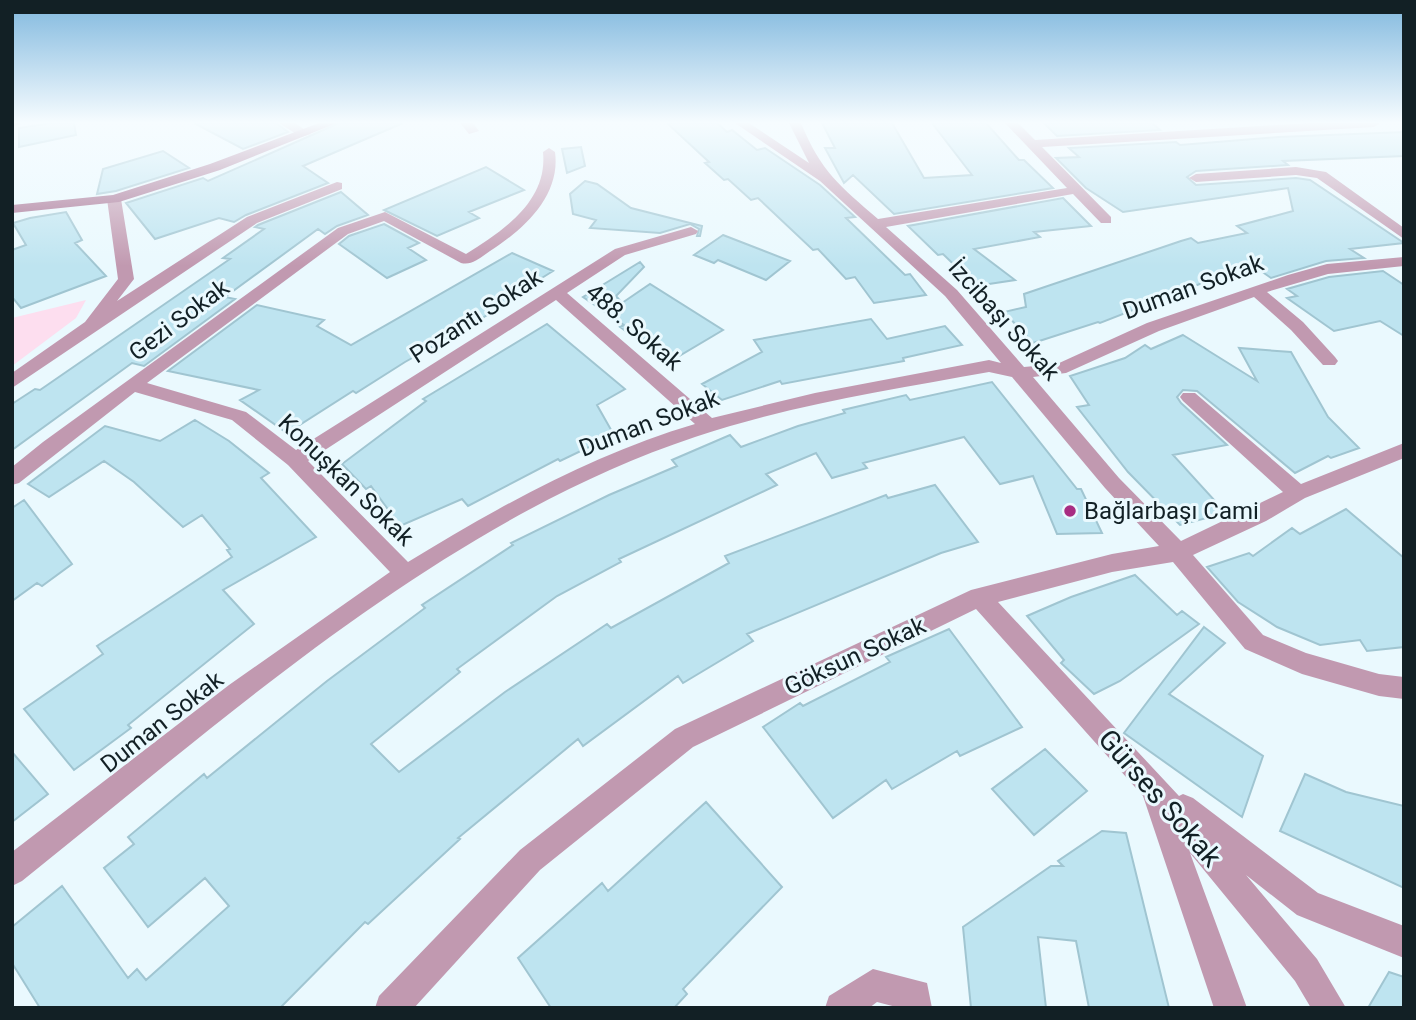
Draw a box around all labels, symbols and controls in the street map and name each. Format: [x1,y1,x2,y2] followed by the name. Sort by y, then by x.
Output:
[1119,248,1268,325] street label: Duman Sokak
[942,254,1066,387] street label: İzcibaşı Sokak
[405,262,548,369] street label: Pozantı Sokak
[123,273,235,367] street label: Gezi Sokak
[580,278,688,377] street label: 488. Sokak
[575,383,724,463] street label: Duman Sokak
[273,408,420,552] street label: Konuşkan Sokak
[1084,497,1259,525] place label: Bağlarbaşı Cami
[1062,503,1078,519] marker: Bağlarbaşı Cami
[780,611,931,701] street label: Göksun Sokak
[95,665,229,778] street label: Duman Sokak
[1091,723,1229,874] street label: Gürses Sokak

